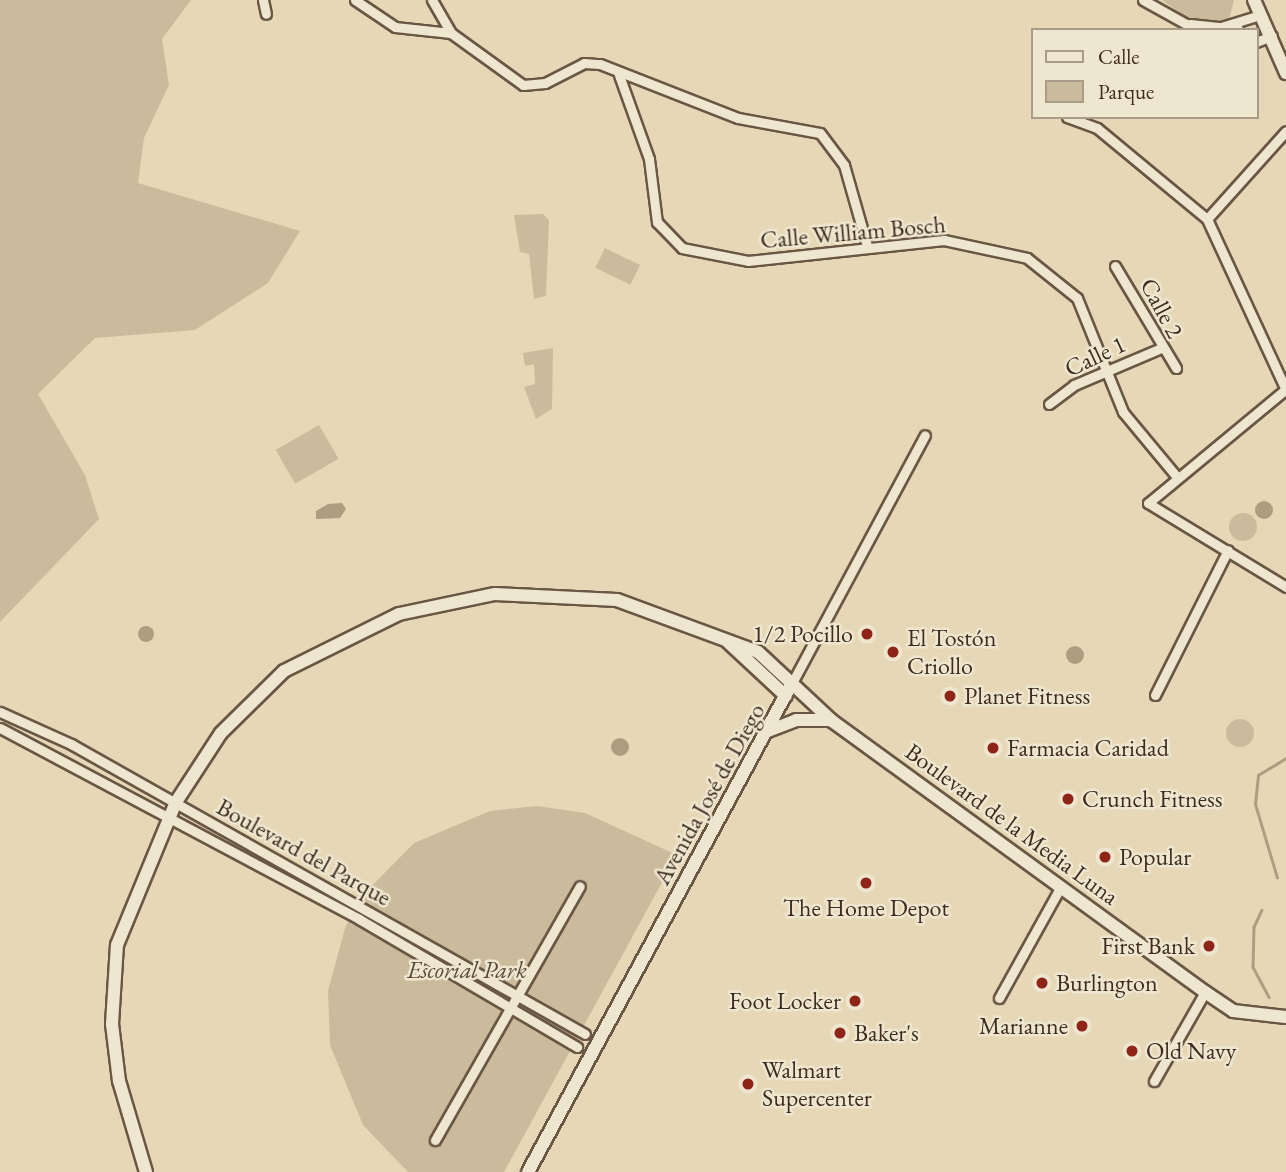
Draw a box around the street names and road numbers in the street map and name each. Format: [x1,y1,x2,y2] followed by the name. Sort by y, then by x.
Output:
[759,210,947,254] street label: Calle William Bosch
[1134,273,1190,343] street label: Calle 2
[1060,329,1130,383] street label: Calle 1
[647,698,771,890] street label: Avenida José de Diego
[900,737,1124,911] street label: Boulevard de la Media Luna
[212,792,396,912] street label: Boulevard del Parque

